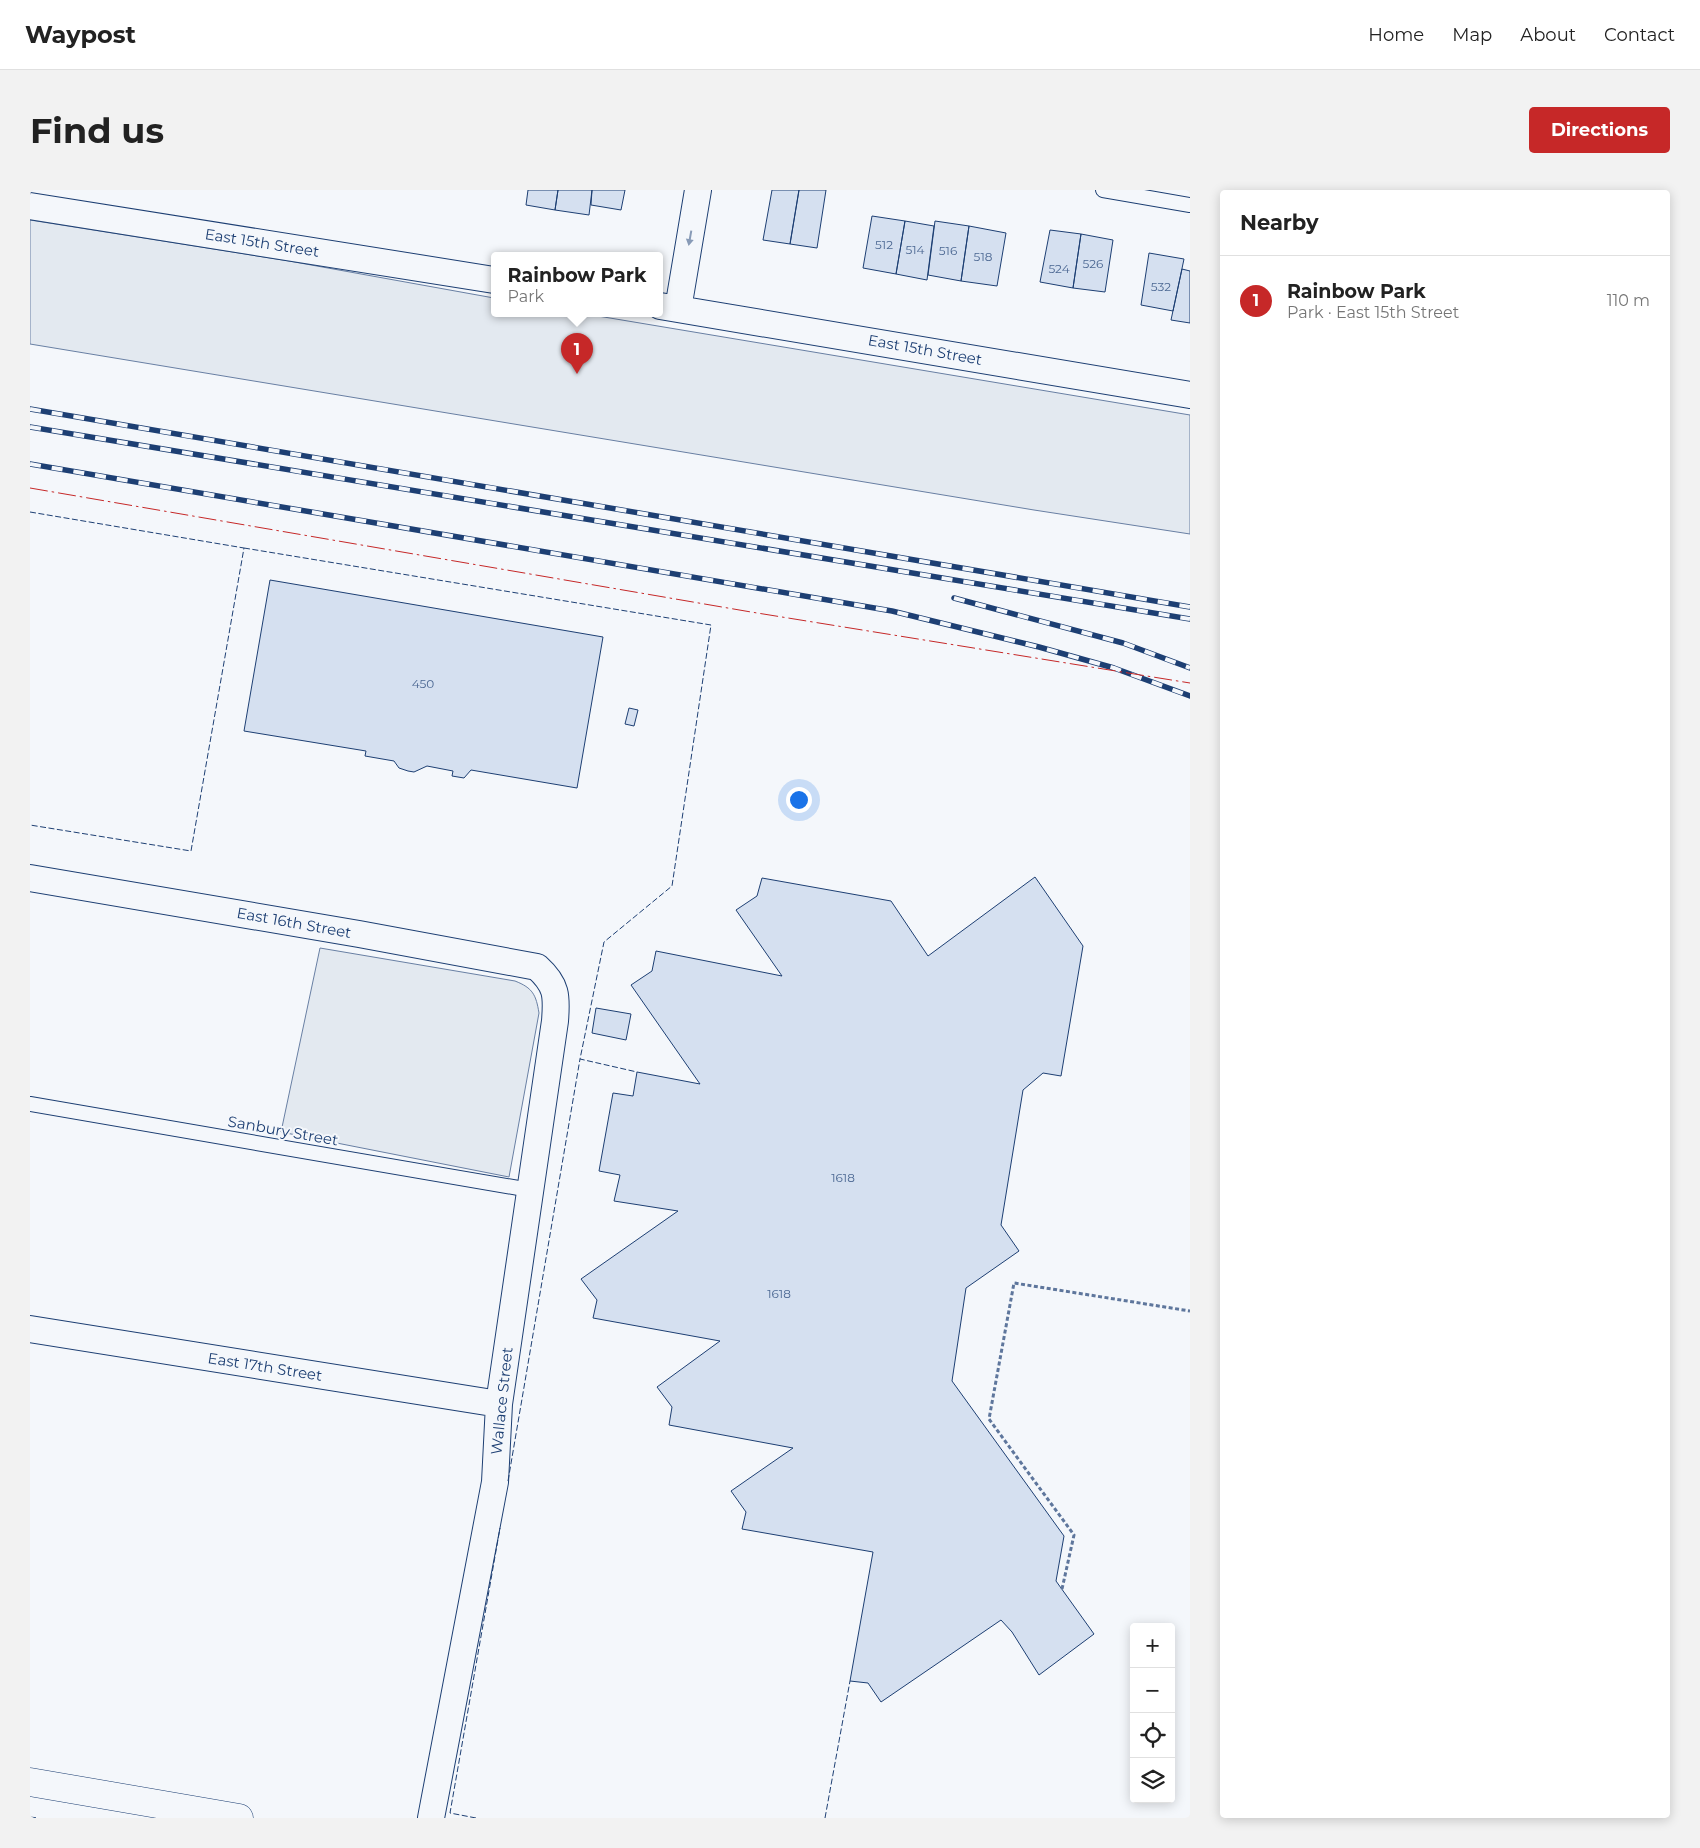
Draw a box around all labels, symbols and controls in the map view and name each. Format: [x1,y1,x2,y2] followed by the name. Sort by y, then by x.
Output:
[25,20,136,49] text: Waypost
[1368,24,1424,46] text: Home
[1452,24,1492,46] text: Map
[1520,24,1576,46] text: About
[1604,24,1675,46] text: Contact
[1529,107,1670,153] button: Directions
[30,109,164,152] text: Find us
[1240,210,1319,235] text: Nearby
[204,224,321,261] street label: East 15th Street
[686,230,694,246] one-way arrow
[875,237,893,252] house number: 512
[905,242,925,257] house number: 514
[939,243,957,258] house number: 516
[974,249,993,264] house number: 518
[491,252,663,317] popup
[1083,256,1103,271] house number: 526
[1048,261,1070,276] house number: 524
[508,264,646,287] text: Rainbow Park
[1151,279,1171,294] house number: 532
[1287,280,1426,303] text: Rainbow Park
[508,287,544,306] text: Park
[1253,291,1259,310] text: 1
[1607,291,1650,310] text: 110 m
[1287,303,1459,322] text: Park · East 15th Street
[867,330,984,369] street label: East 15th Street
[561,333,593,374] pin: 1
[412,676,434,691] house number: 450
[786,787,812,813] your location
[235,903,353,942] street label: East 16th Street
[226,1111,340,1150] street label: Sanbury Street
[831,1170,855,1185] house number: 1618
[767,1286,791,1301] house number: 1618
[486,1346,517,1456] street label: Wallace Street
[206,1348,324,1385] street label: East 17th Street
[1130,1623,1175,1803] map controls
[1130,1623,1175,1668] button: +
[1130,1668,1175,1713] button: −
[1130,1713,1175,1758] button: locate
[1130,1758,1175,1803] button: layers

